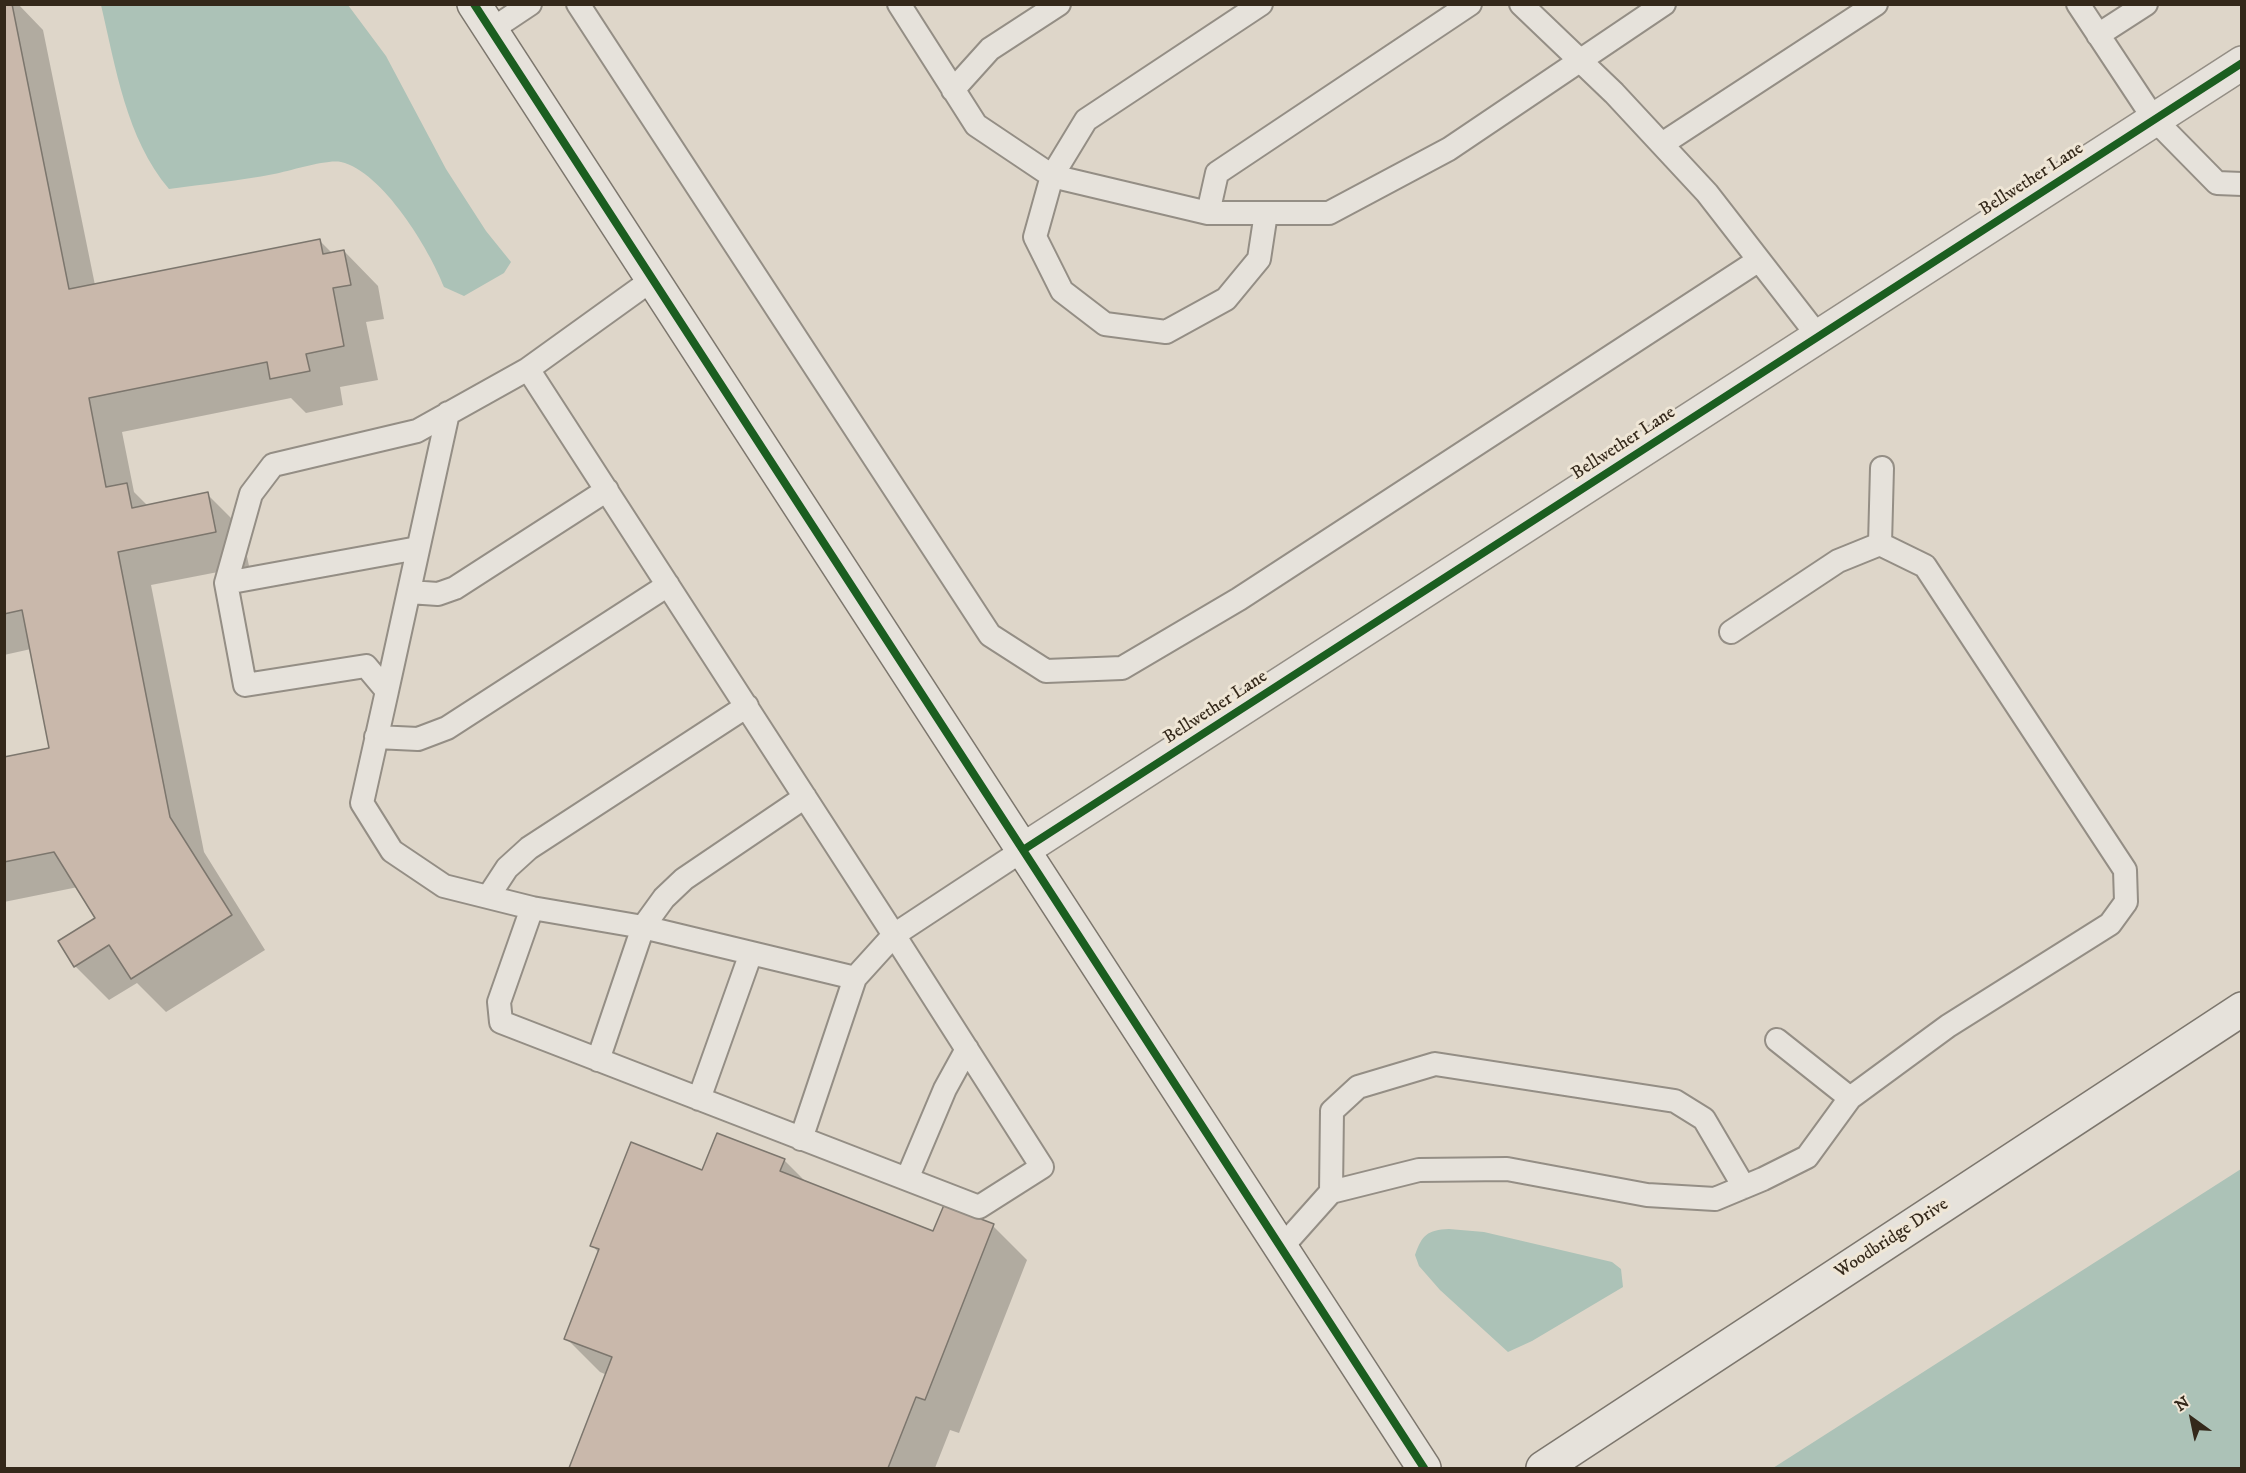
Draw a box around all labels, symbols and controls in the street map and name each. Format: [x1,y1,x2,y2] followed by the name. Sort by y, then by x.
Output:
[1976,139,2088,221] street label: Bellwether Lane
[1568,403,1680,485] street label: Bellwether Lane
[1160,667,1272,749] street label: Bellwether Lane
[1831,1194,1953,1284] street label: Woodbridge Drive
[2162,1389,2222,1449] north arrow
[2171,1392,2193,1416] text: N

